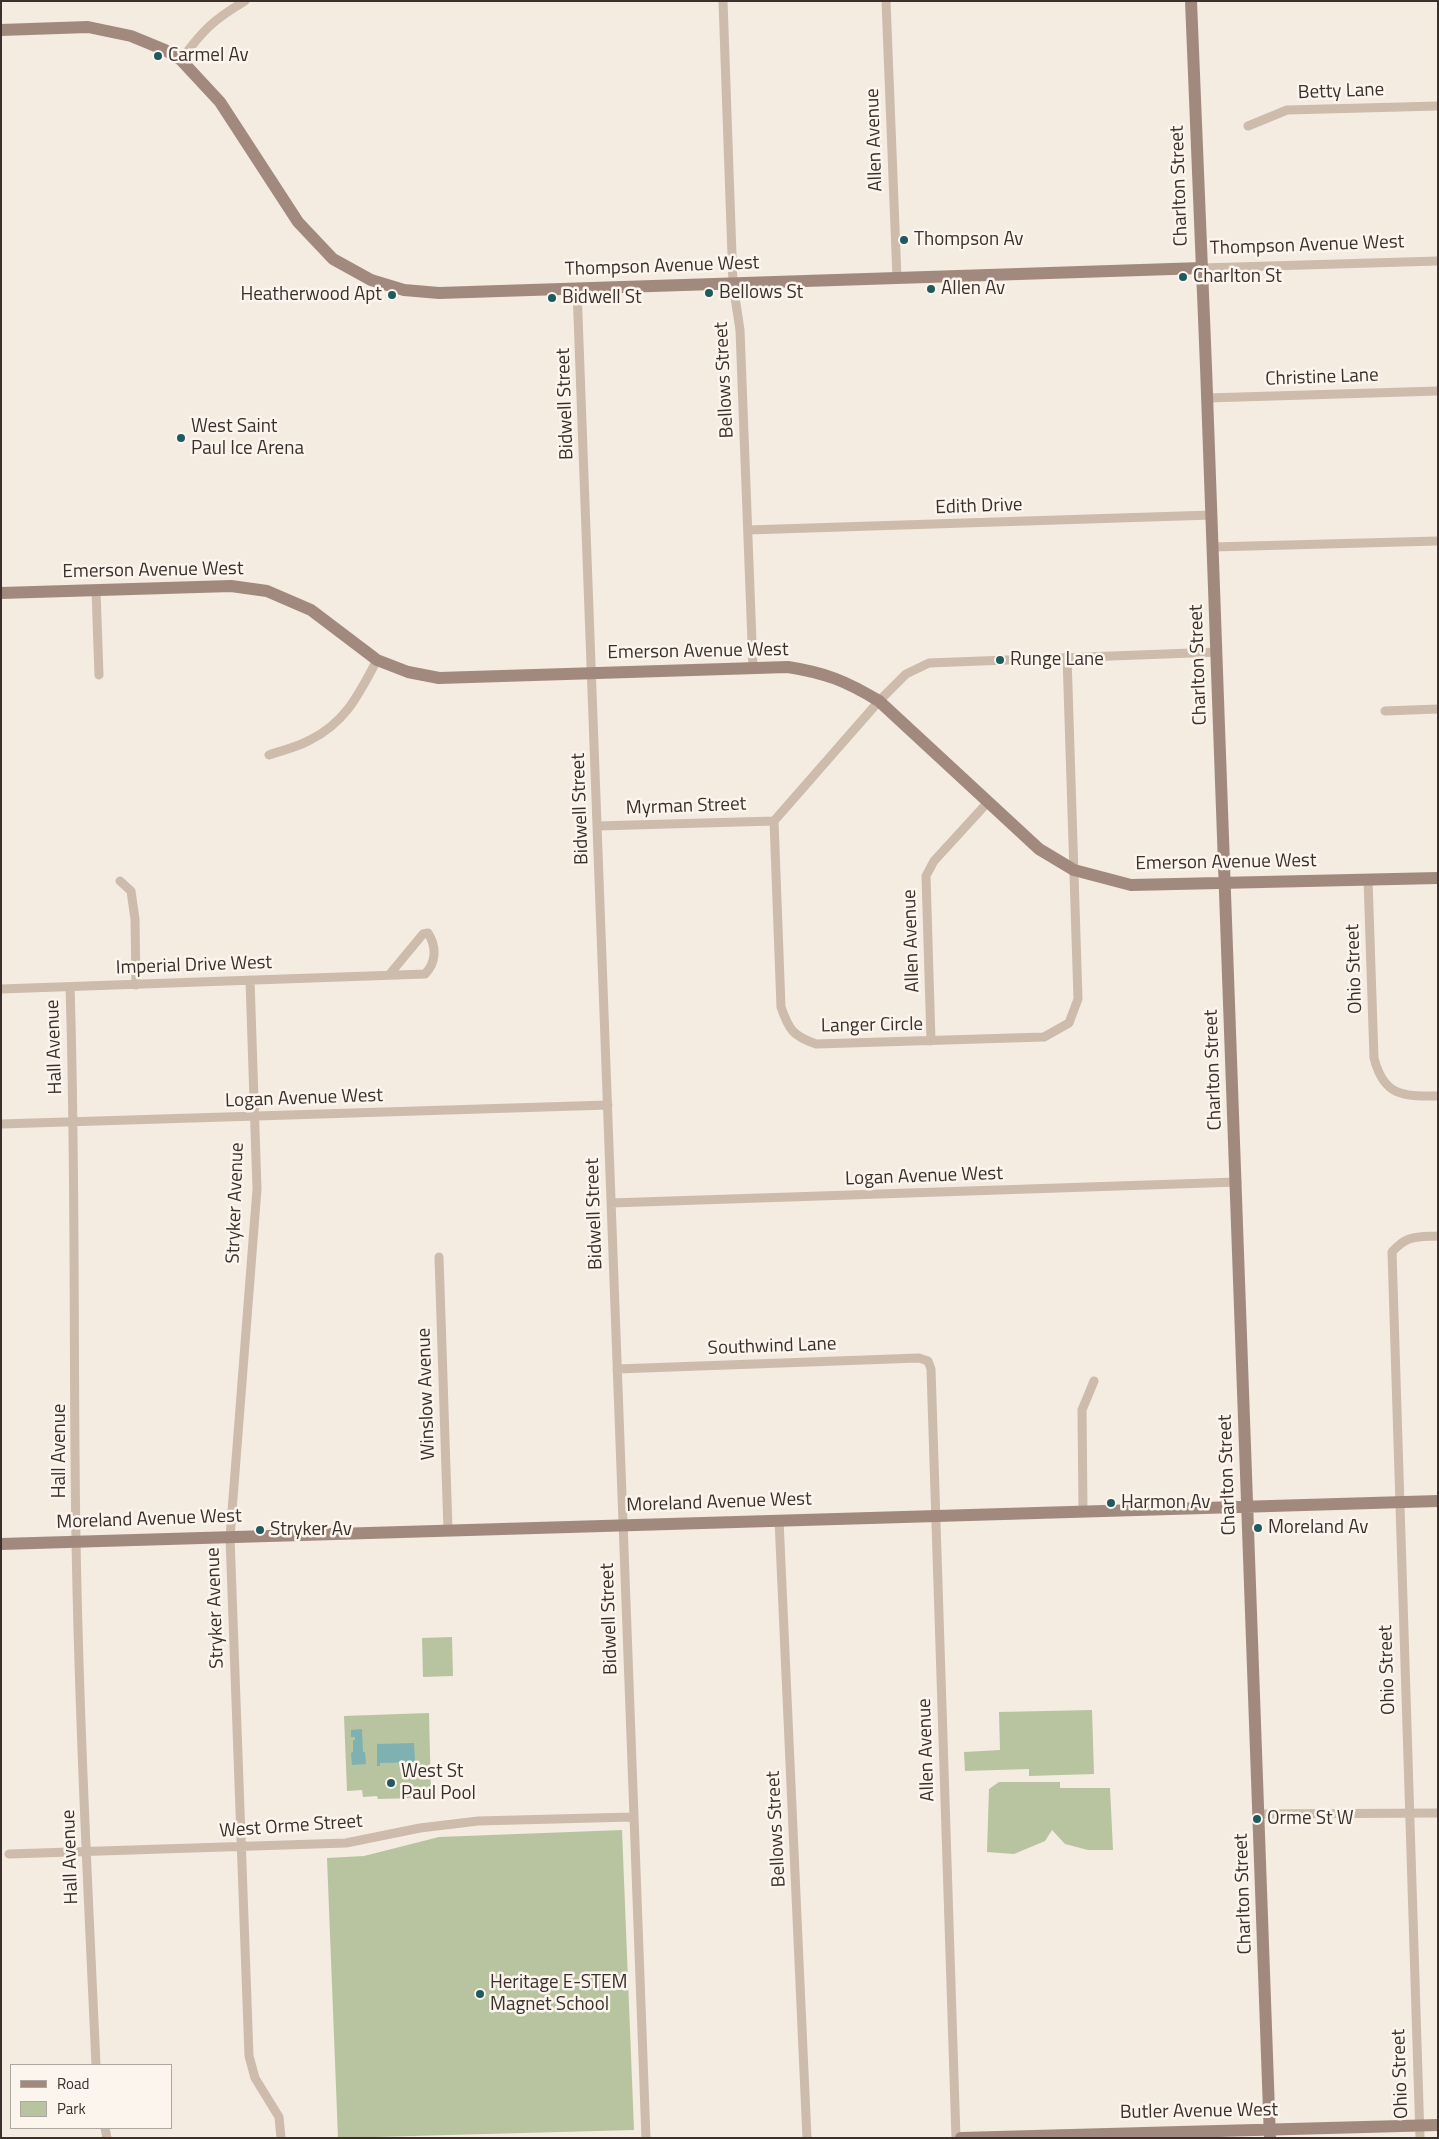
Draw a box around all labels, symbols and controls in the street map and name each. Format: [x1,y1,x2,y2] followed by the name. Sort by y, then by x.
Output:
[168,45,249,67] place label: Carmel Av
[152,50,164,62] marker: Carmel Av
[1297,79,1385,105] street label: Betty Lane
[862,88,888,192] street label: Allen Avenue
[1166,125,1194,247] street label: Charlton Street
[914,229,1023,251] place label: Thompson Av
[1209,231,1405,261] street label: Thompson Avenue West
[898,234,910,246] marker: Thompson Av
[564,252,760,282] street label: Thompson Avenue West
[1193,266,1282,288] place label: Charlton St
[1177,271,1189,283] marker: Charlton St
[941,278,1005,300] place label: Allen Av
[719,282,803,304] place label: Bellows St
[925,283,937,295] marker: Allen Av
[240,284,382,306] place label: Heatherwood Apt
[562,287,642,309] place label: Bidwell St
[703,287,715,299] marker: Bellows St
[386,289,398,301] marker: Heatherwood Apt
[546,292,558,304] marker: Bidwell St
[711,321,739,439] street label: Bellows Street
[553,348,579,460] street label: Bidwell Street
[1265,365,1379,391] street label: Christine Lane
[191,416,304,460] place label: West Saint Paul Ice Arena
[175,432,187,444] marker: West Saint Paul Ice Arena
[935,494,1023,520] street label: Edith Drive
[62,558,244,584] street label: Emerson Avenue West
[1185,604,1213,726] street label: Charlton Street
[607,639,789,665] street label: Emerson Avenue West
[1010,649,1104,671] place label: Runge Lane
[994,654,1006,666] marker: Runge Lane
[568,753,594,865] street label: Bidwell Street
[625,794,747,820] street label: Myrman Street
[1135,850,1317,876] street label: Emerson Avenue West
[899,889,925,993] street label: Allen Avenue
[1342,924,1368,1014] street label: Ohio Street
[116,952,272,980] street label: Imperial Drive West
[42,999,68,1095] street label: Hall Avenue
[1200,1009,1228,1131] street label: Charlton Street
[821,1014,923,1038] street label: Langer Circle
[225,1085,383,1113] street label: Logan Avenue West
[222,1142,250,1264] street label: Stryker Avenue
[582,1158,608,1270] street label: Bidwell Street
[845,1163,1003,1191] street label: Logan Avenue West
[413,1327,441,1461] street label: Winslow Avenue
[707,1333,837,1361] street label: Southwind Lane
[49,1404,71,1498] street label: Hall Avenue
[1214,1414,1242,1536] street label: Charlton Street
[626,1488,812,1518] street label: Moreland Avenue West
[1121,1492,1210,1514] place label: Harmon Av
[1105,1497,1117,1509] marker: Harmon Av
[56,1505,242,1535] street label: Moreland Avenue West
[1268,1517,1368,1539] place label: Moreland Av
[270,1519,352,1541] place label: Stryker Av
[1252,1522,1264,1534] marker: Moreland Av
[254,1524,266,1536] marker: Stryker Av
[202,1547,230,1669] street label: Stryker Avenue
[597,1563,623,1675] street label: Bidwell Street
[1375,1625,1401,1715] street label: Ohio Street
[914,1698,940,1802] street label: Allen Avenue
[401,1761,476,1805] place label: West St Paul Pool
[763,1770,791,1888] street label: Bellows Street
[385,1777,397,1789] marker: West St Paul Pool
[1267,1808,1354,1830] place label: Orme St W
[58,1809,84,1905] street label: Hall Avenue
[219,1811,363,1843] street label: West Orme Street
[1251,1813,1263,1825] marker: Orme St W
[1230,1833,1258,1955] street label: Charlton Street
[490,1972,627,2016] place label: Heritage E-STEM Magnet School
[474,1988,486,2000] marker: Heritage E-STEM Magnet School
[1388,2029,1414,2119] street label: Ohio Street
[10,2064,172,2129] legend
[57,2072,89,2095] text: Road
[57,2097,86,2120] text: Park
[1120,2099,1278,2125] street label: Butler Avenue West

